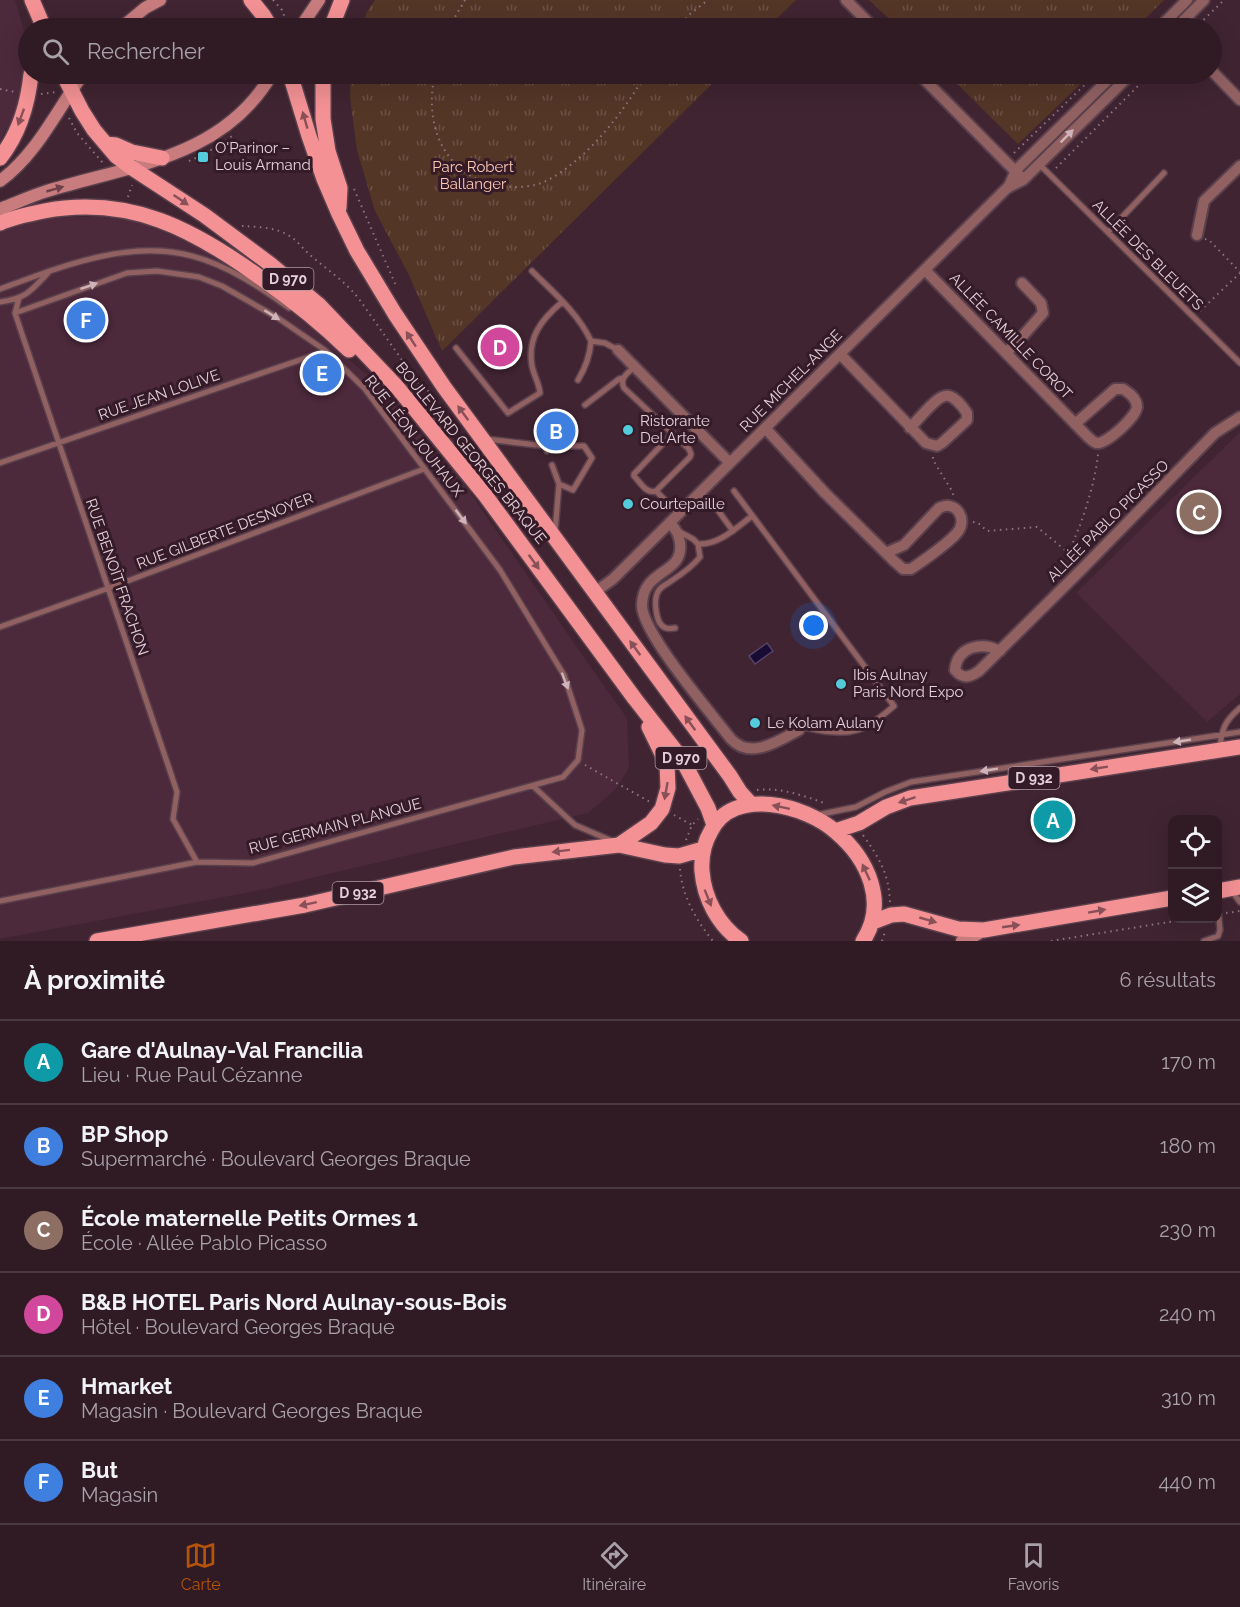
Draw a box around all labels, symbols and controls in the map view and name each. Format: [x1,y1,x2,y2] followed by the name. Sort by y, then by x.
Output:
[18,18,1222,84] search box
[39,35,72,68] icon: search
[87,38,205,64] text: Rechercher
[15,109,25,127] one-way arrow
[299,111,309,129] one-way arrow
[1059,130,1073,144] one-way arrow
[215,139,311,174] place label: O'Parinor – Louis Armand
[196,150,210,164] marker: O'Parinor – Louis Armand
[432,158,514,193] park label: Parc Robert Ballanger
[46,184,64,193] one-way arrow
[172,194,189,205] one-way arrow
[1089,196,1207,314] street label: ALLÉE DES BLEUETS
[262,268,314,290] road number: D 970
[946,269,1076,403] street label: ALLÉE CAMILLE COROT
[80,280,98,290] one-way arrow
[66,298,106,342] pin: F
[264,309,280,320] one-way arrow
[480,324,520,370] pin: D
[736,326,846,436] street label: RUE MICHEL-ANGE
[406,330,417,347] one-way arrow
[302,350,342,395] pin: E
[392,358,550,548] street label: BOULEVARD GEORGES BRAQUE
[96,366,222,424] street label: RUE JEAN LOLIVE
[361,372,467,501] street label: RUE LÉON JOUHAUX
[457,406,469,421] one-way arrow
[536,408,576,454] pin: B
[640,412,710,447] place label: Ristorante Del Arte
[621,423,635,437] marker: Ristorante Del Arte
[1043,456,1173,586] street label: ALLÉE PABLO PICASSO
[134,489,316,573] street label: RUE GILBERTE DESNOYER
[1180,490,1218,534] pin: C
[640,495,725,513] place label: Courtepaille
[82,496,152,658] street label: RUE BENOÎT FRACHON
[621,497,635,511] marker: Courtepaille
[454,510,466,525] one-way arrow
[528,555,540,570] one-way arrow
[799,611,828,640] your location
[630,641,642,656] one-way arrow
[853,666,964,701] place label: Ibis Aulnay Paris Nord Expo
[561,672,571,690] one-way arrow
[834,677,848,691] marker: Ibis Aulnay Paris Nord Expo
[767,714,884,732] place label: Le Kolam Aulany
[684,716,696,732] one-way arrow
[748,716,762,730] marker: Le Kolam Aulany
[1173,737,1192,746] one-way arrow
[656,747,706,769] road number: D 970
[1089,764,1108,773] one-way arrow
[980,766,999,775] one-way arrow
[1008,767,1060,789] road number: D 932
[661,782,670,801] one-way arrow
[247,794,423,858] street label: RUE GERMAIN PLANQUE
[898,796,916,805] one-way arrow
[1034,798,1072,842] pin: A
[772,802,791,811] one-way arrow
[1168,815,1222,923] map controls
[1168,815,1222,869] button: locate
[551,846,570,856] one-way arrow
[861,863,870,880] one-way arrow
[1168,869,1222,923] button: layers
[332,882,384,904] road number: D 932
[704,889,713,907] one-way arrow
[299,900,318,909] one-way arrow
[1087,906,1106,915] one-way arrow
[919,916,937,925] one-way arrow
[1002,921,1021,930] one-way arrow
[24,965,165,995] text: À proximité
[1120,968,1216,992] text: 6 résultats
[81,1037,363,1063] text: Gare d'Aulnay-Val Francilia
[37,1050,50,1074] text: A
[1161,1050,1216,1074] text: 170 m
[81,1063,302,1087] text: Lieu · Rue Paul Cézanne
[81,1121,168,1147] text: BP Shop
[37,1134,50,1158] text: B
[1160,1134,1216,1158] text: 180 m
[81,1147,471,1171] text: Supermarché · Boulevard Georges Braque
[81,1205,418,1231] text: École maternelle Petits Ormes 1
[37,1218,50,1242] text: C
[1159,1218,1216,1242] text: 230 m
[81,1231,327,1255] text: École · Allée Pablo Picasso
[81,1289,507,1315] text: B&B HOTEL Paris Nord Aulnay-sous-Bois
[36,1302,51,1326] text: D
[1159,1302,1216,1326] text: 240 m
[81,1315,395,1339] text: Hôtel · Boulevard Georges Braque
[81,1373,172,1399] text: Hmarket
[37,1386,50,1410] text: E
[1161,1386,1216,1410] text: 310 m
[81,1399,423,1423] text: Magasin · Boulevard Georges Braque
[81,1457,118,1483] text: But
[38,1470,49,1494] text: F
[1158,1470,1216,1494] text: 440 m
[81,1483,158,1507] text: Magasin
[181,1539,221,1594] tab: Carte
[582,1539,646,1594] tab: Itinéraire
[1008,1539,1059,1594] tab: Favoris

